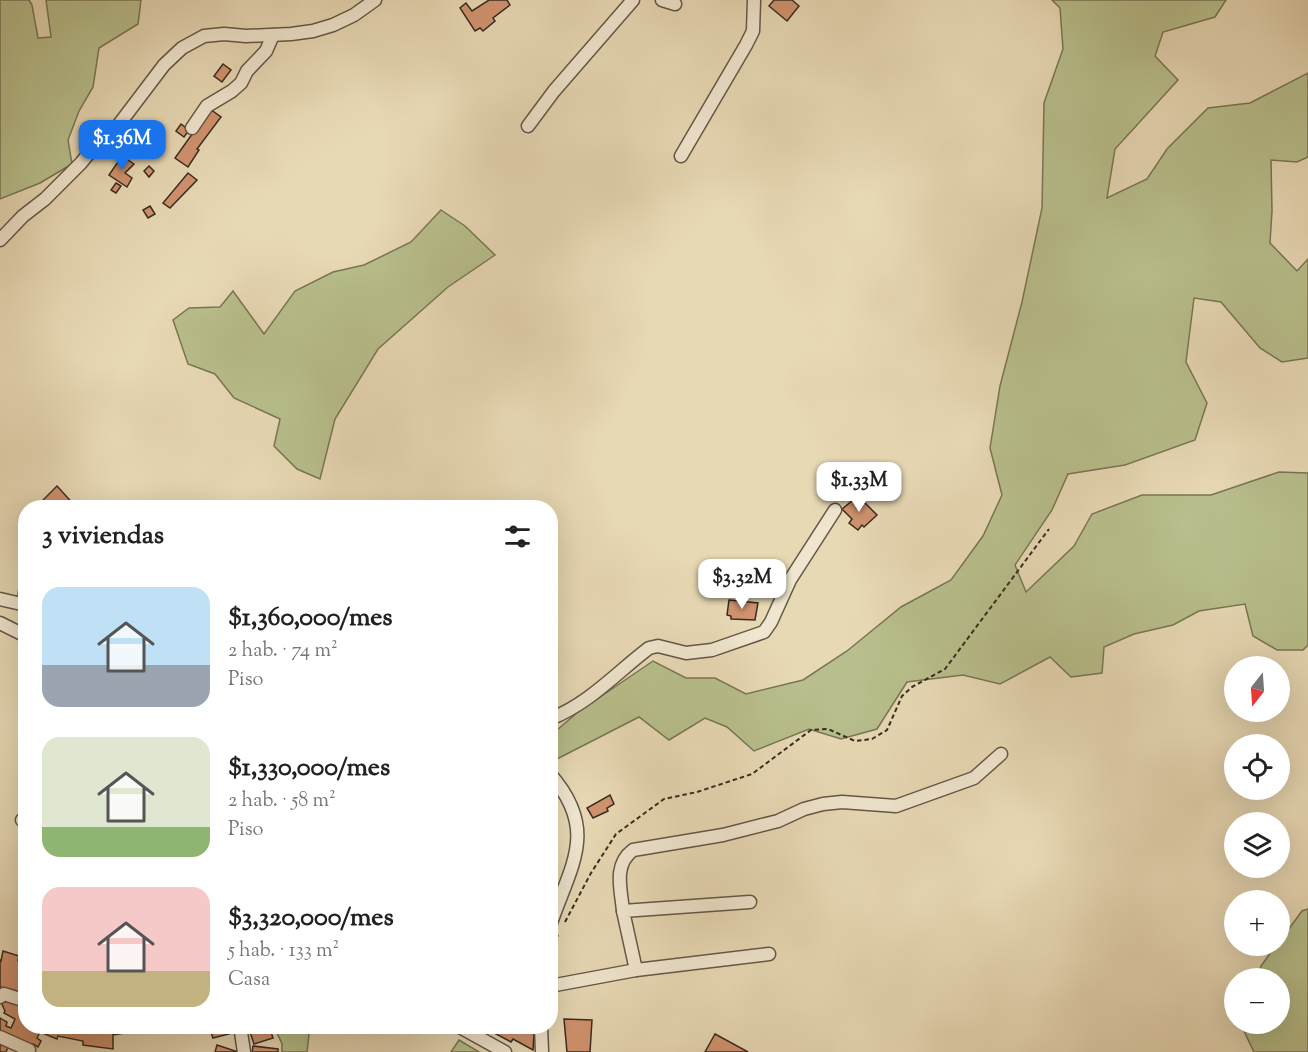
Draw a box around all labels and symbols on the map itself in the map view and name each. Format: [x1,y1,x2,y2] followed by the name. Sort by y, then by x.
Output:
[73,120,171,171] pin: $1.36M
[810,462,908,513] pin: $1.33M
[693,559,791,610] pin: $3.32M
[1224,656,1290,722] north arrow

